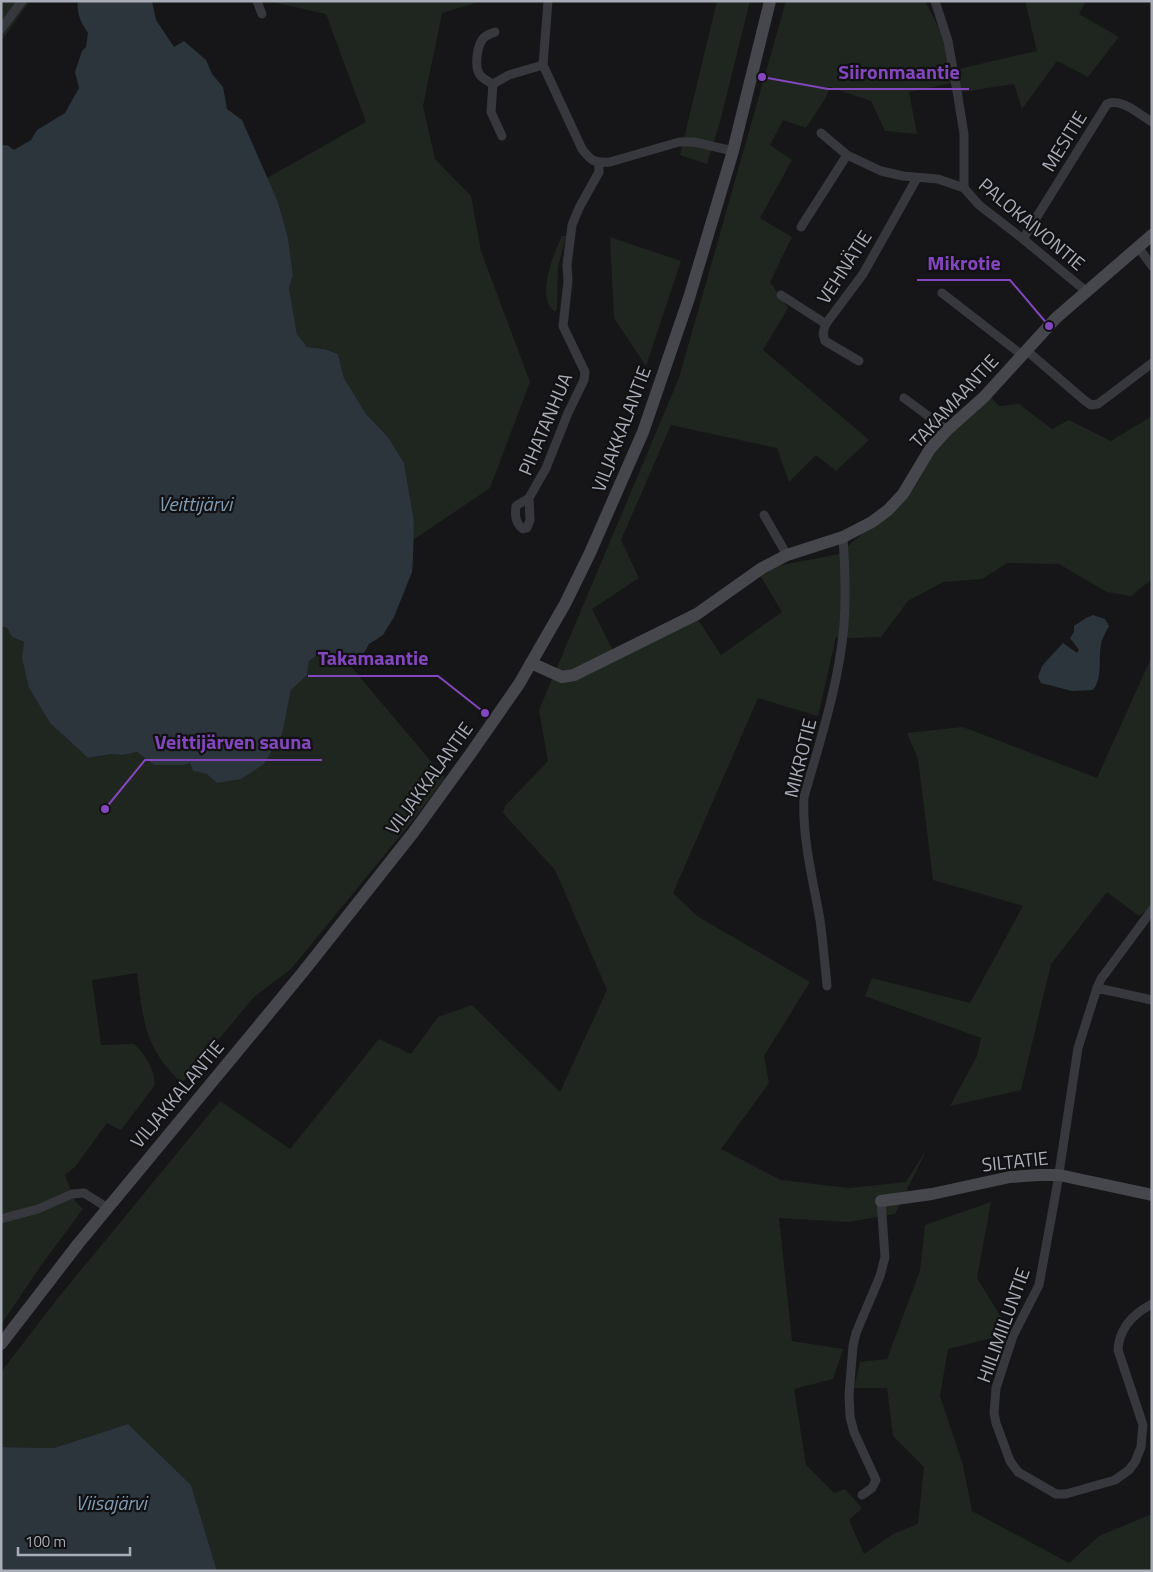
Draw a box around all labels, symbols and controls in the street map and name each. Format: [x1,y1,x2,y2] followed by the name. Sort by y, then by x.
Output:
[828,54,969,89] callout: Siironmaantie
[838,56,960,87] text: Siironmaantie
[1034,105,1094,177] street label: MESITIE
[973,170,1092,277] street label: PALOKAIVONTIE
[809,224,878,309] street label: VEHNÄTIE
[917,245,1010,280] callout: Mikrotie
[927,247,1001,278] text: Mikrotie
[902,347,1005,454] street label: TAKAMAANTIE
[583,362,658,496] street label: VILJAKKALANTIE
[510,368,579,480] street label: PIHATANHUA
[158,488,235,519] water label: Veittijärvi
[308,641,438,676] callout: Takamaantie
[318,642,428,673] text: Takamaantie
[378,715,479,840] street label: VILJAKKALANTIE
[776,715,823,800] street label: MIKROTIE
[145,725,322,760] callout: Veittijärven sauna
[155,726,311,757] text: Veittijärven sauna
[123,1033,230,1154] street label: VILJAKKALANTIE
[980,1143,1050,1178] street label: SILTATIE
[968,1263,1037,1386] street label: HIILIMIILUNTIE
[75,1487,150,1518] water label: Viisajärvi
[18,1524,130,1556] scale bar
[25,1530,66,1553] text: 100 m

